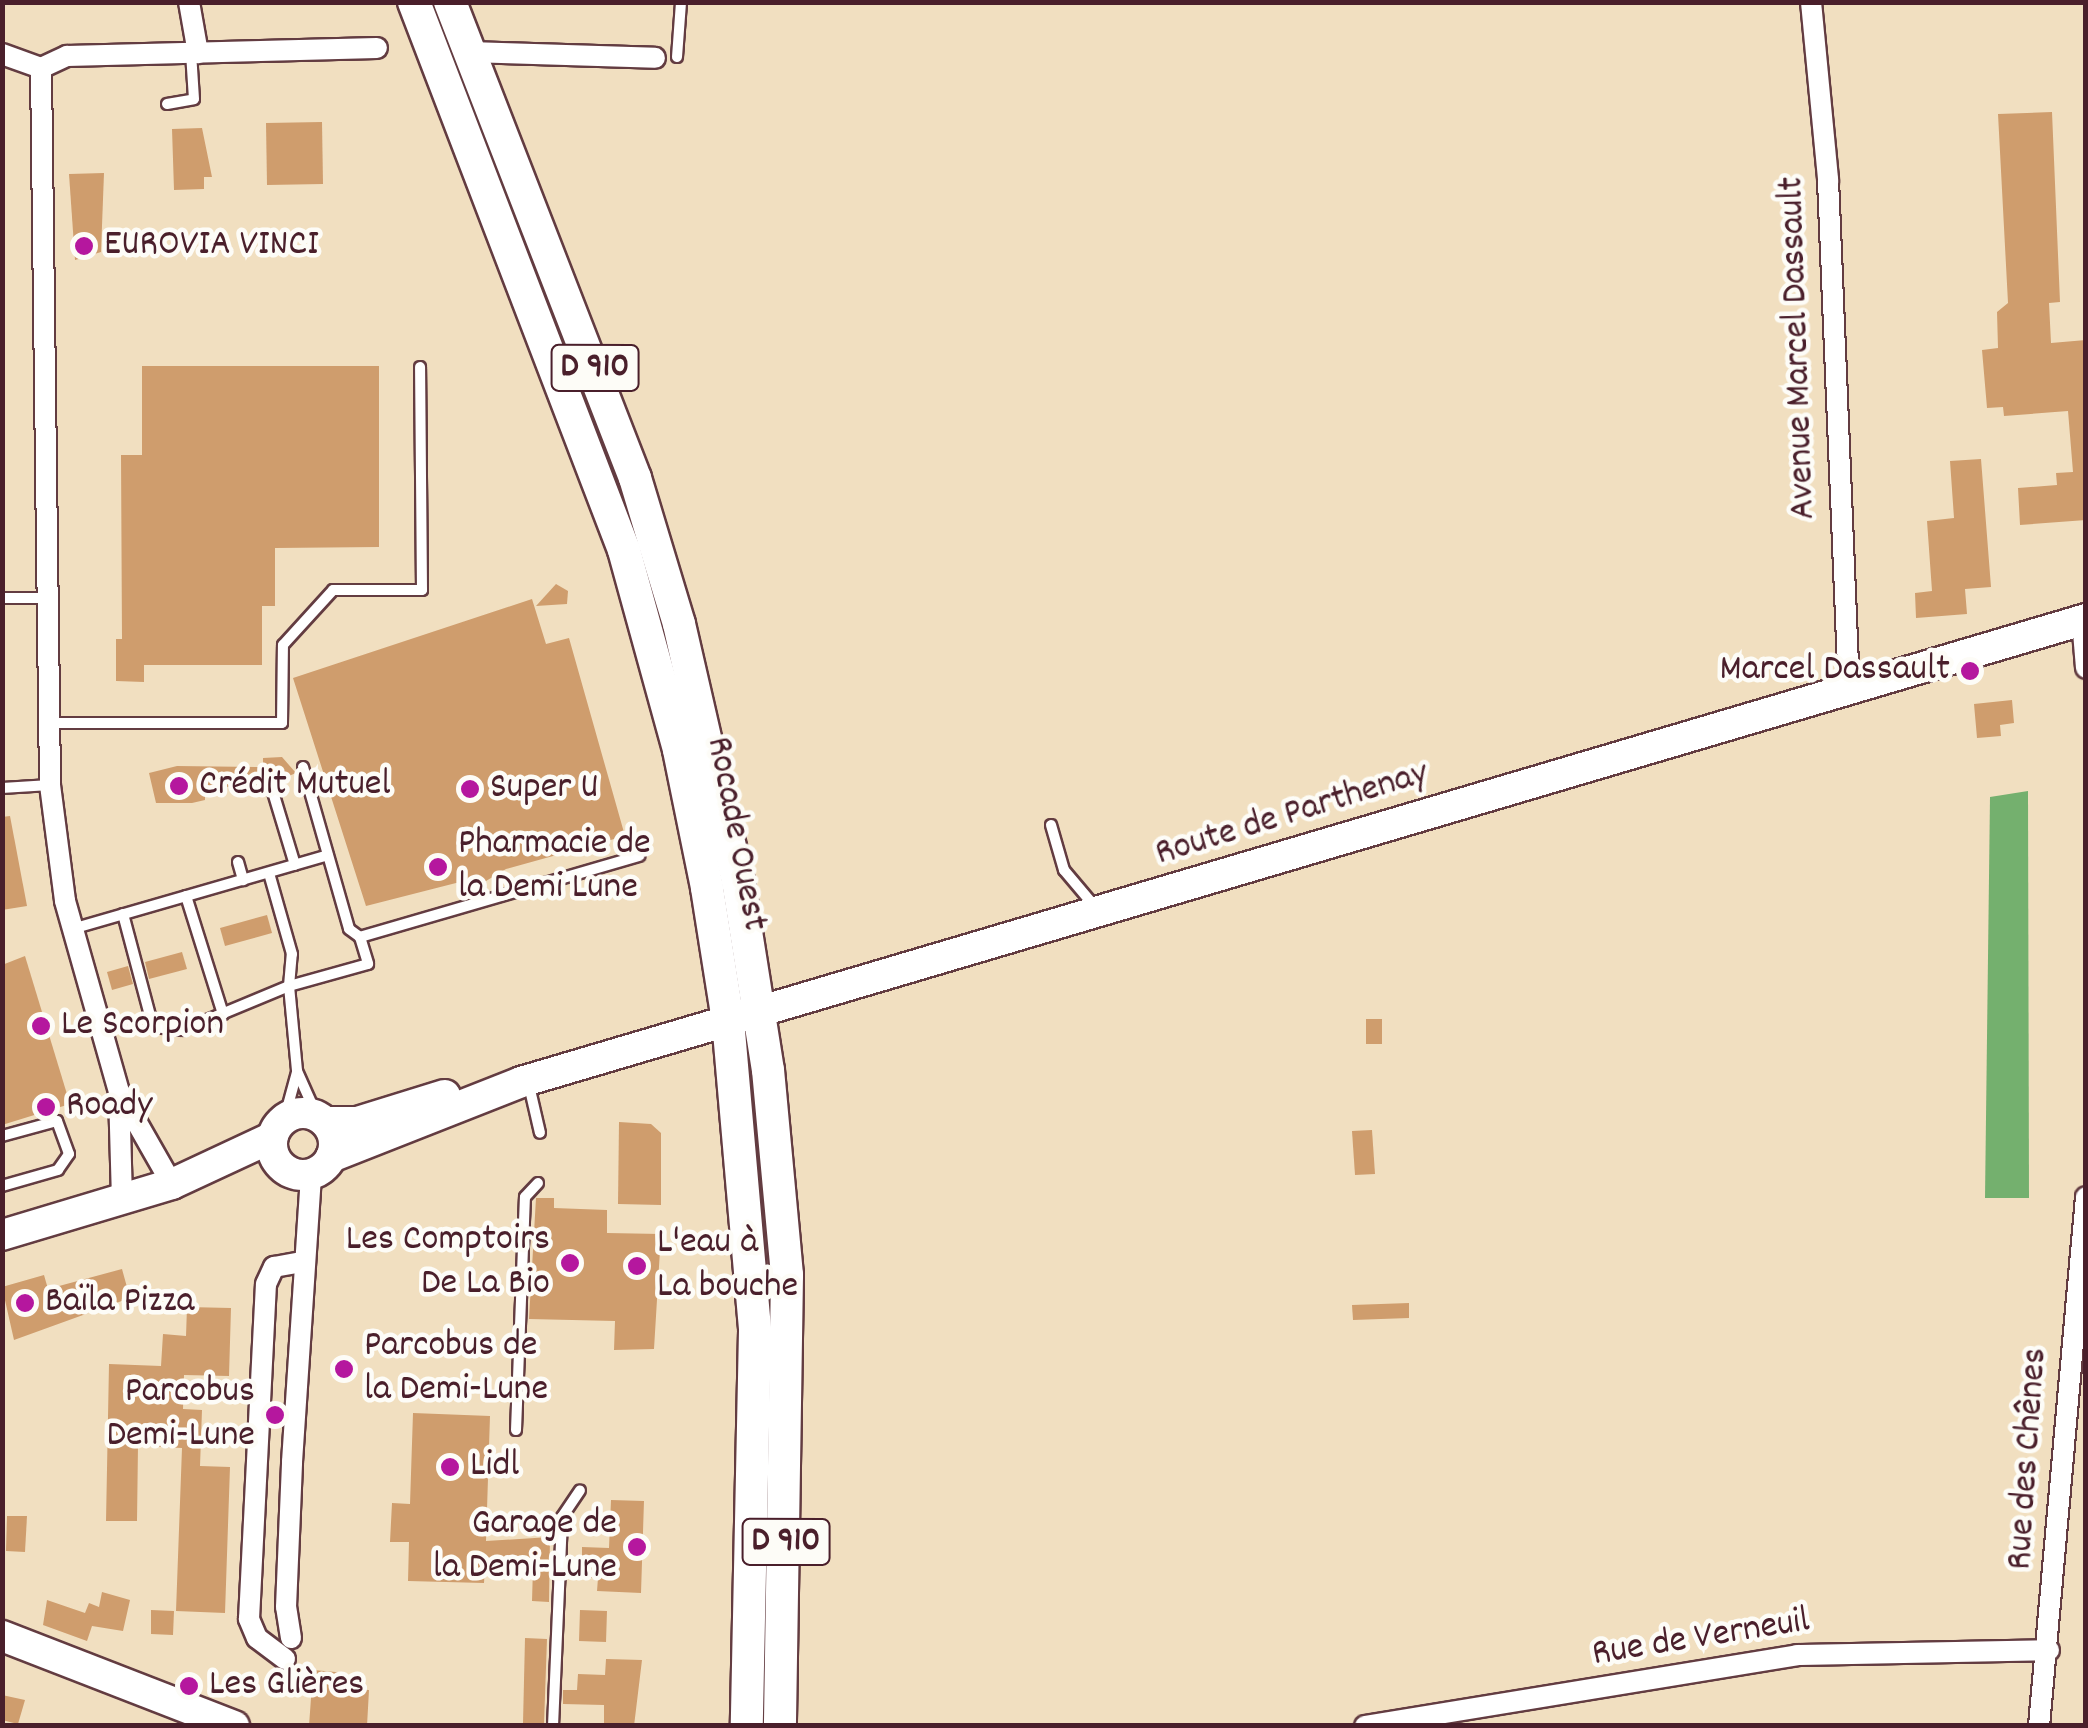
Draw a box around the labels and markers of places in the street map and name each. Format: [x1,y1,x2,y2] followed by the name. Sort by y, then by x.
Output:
[104,223,319,269] place label: EUROVIA VINCI
[73,235,95,257] marker: EUROVIA VINCI
[1719,648,1950,694] place label: Marcel Dassault
[1959,660,1981,682] marker: Marcel Dassault
[199,763,391,809] place label: Crédit Mutuel
[490,766,598,812] place label: Super U
[168,775,190,797] marker: Crédit Mutuel
[459,778,481,800] marker: Super U
[458,822,651,912] place label: Pharmacie de la Demi Lune
[427,856,449,878] marker: Pharmacie de la Demi Lune
[61,1003,224,1049] place label: Le Scorpion
[30,1015,52,1037] marker: Le Scorpion
[66,1084,152,1130] place label: Roady
[35,1096,57,1118] marker: Roady
[346,1218,550,1308] place label: Les Comptoirs De La Bio
[657,1221,798,1310] place label: L'eau à La bouche
[559,1252,581,1274] marker: Les Comptoirs De La Bio
[626,1255,648,1277] marker: L'eau à La bouche
[45,1280,194,1326] place label: Baïla Pizza
[14,1292,36,1314] marker: Baïla Pizza
[364,1324,548,1414] place label: Parcobus de la Demi-Lune
[333,1358,355,1380] marker: Parcobus de la Demi-Lune
[106,1370,255,1460] place label: Parcobus Demi-Lune
[264,1404,286,1426] marker: Parcobus Demi-Lune
[470,1444,519,1490] place label: Lidl
[439,1456,461,1478] marker: Lidl
[433,1502,617,1592] place label: Garage de la Demi-Lune
[626,1536,648,1558] marker: Garage de la Demi-Lune
[209,1663,364,1709] place label: Les Glières
[178,1675,200,1697] marker: Les Glières

